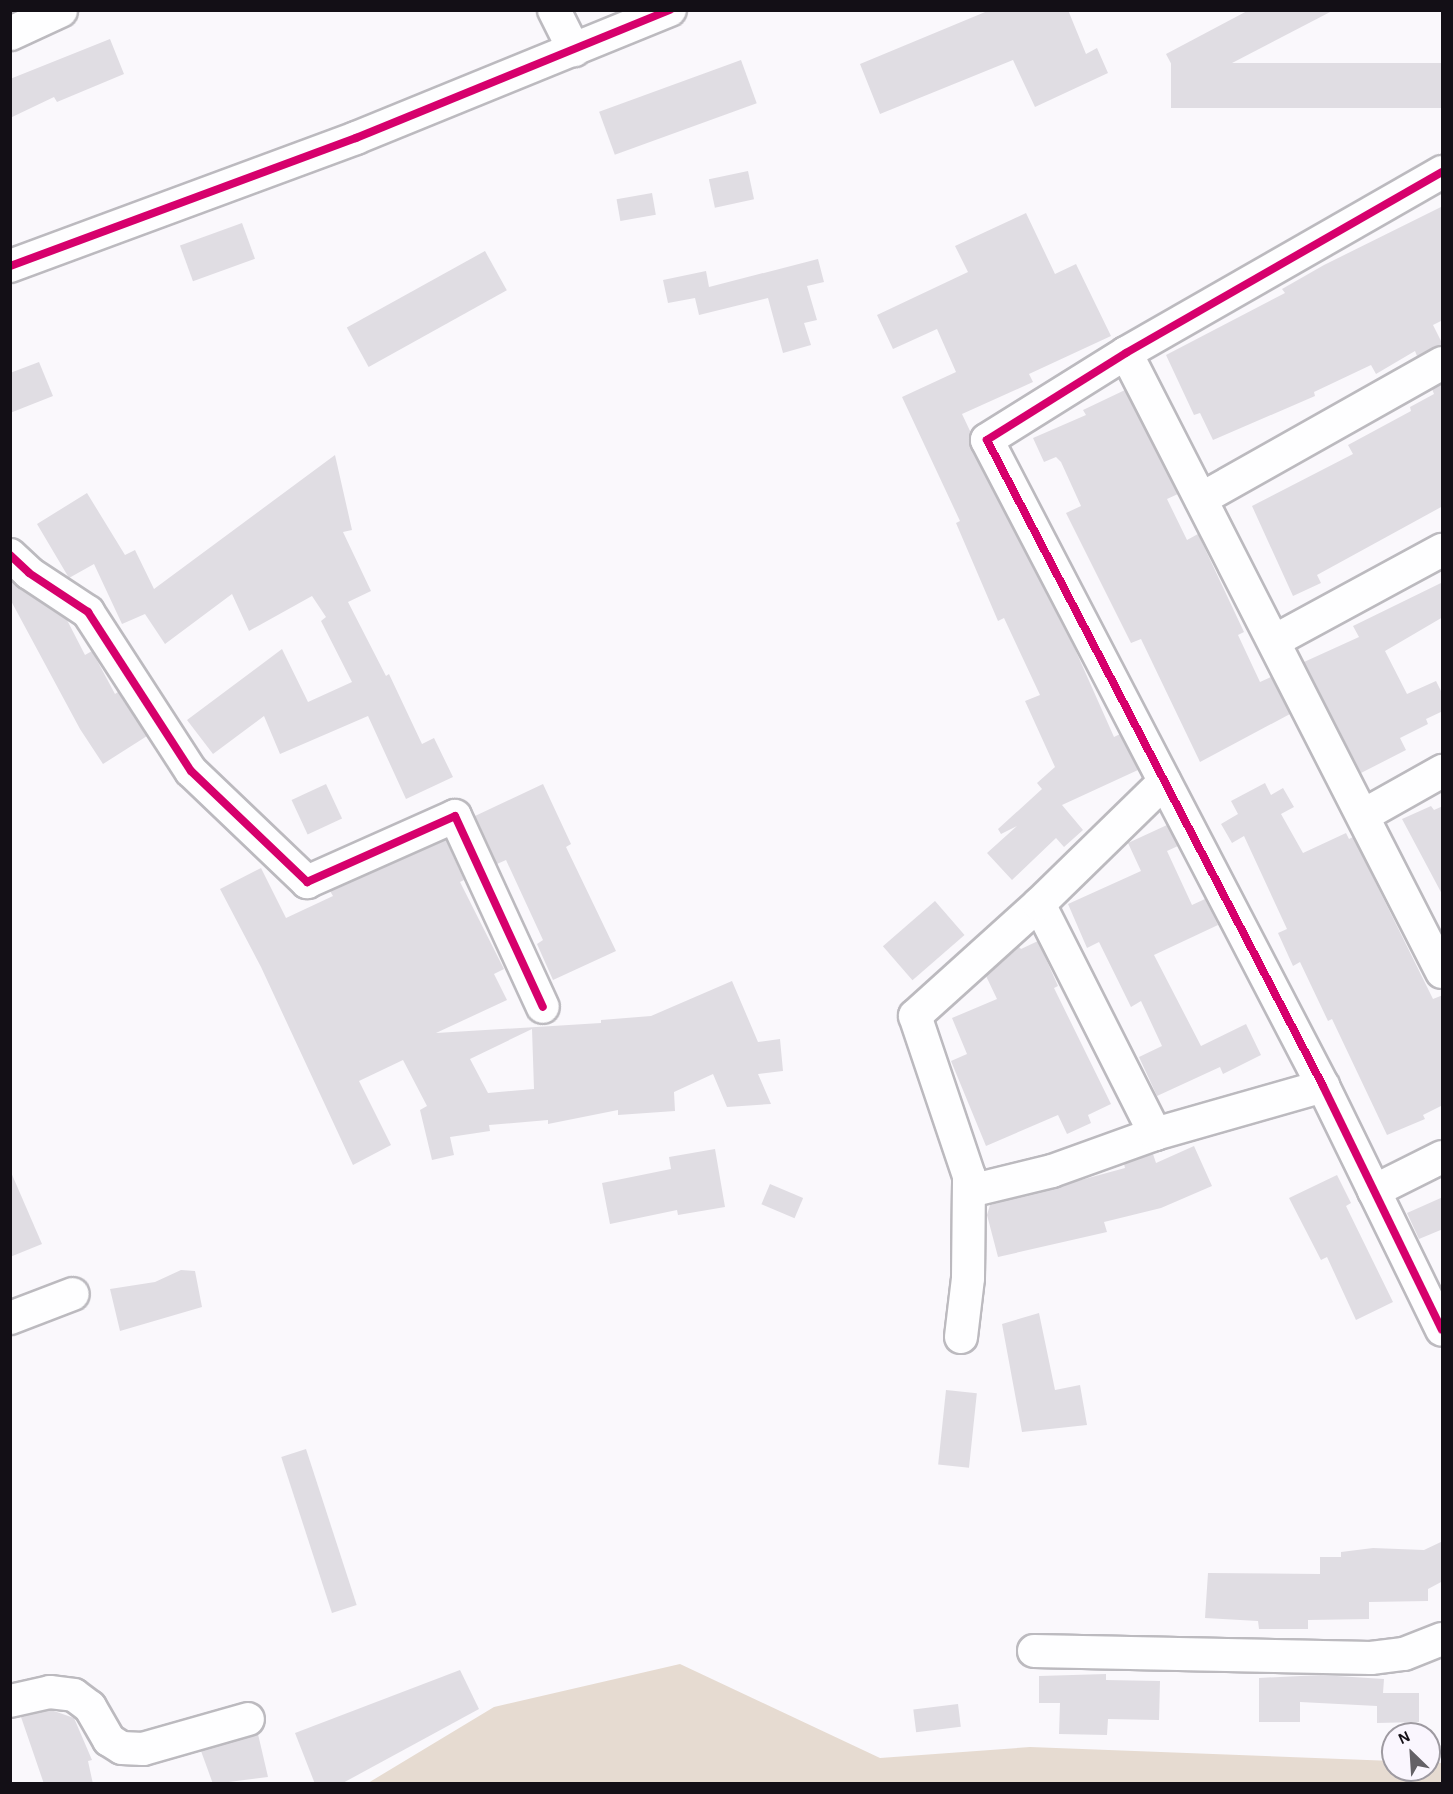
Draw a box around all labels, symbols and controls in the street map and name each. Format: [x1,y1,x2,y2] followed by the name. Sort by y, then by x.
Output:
[1381,1722,1441,1782] north arrow
[1396,1728,1413,1747] text: N

